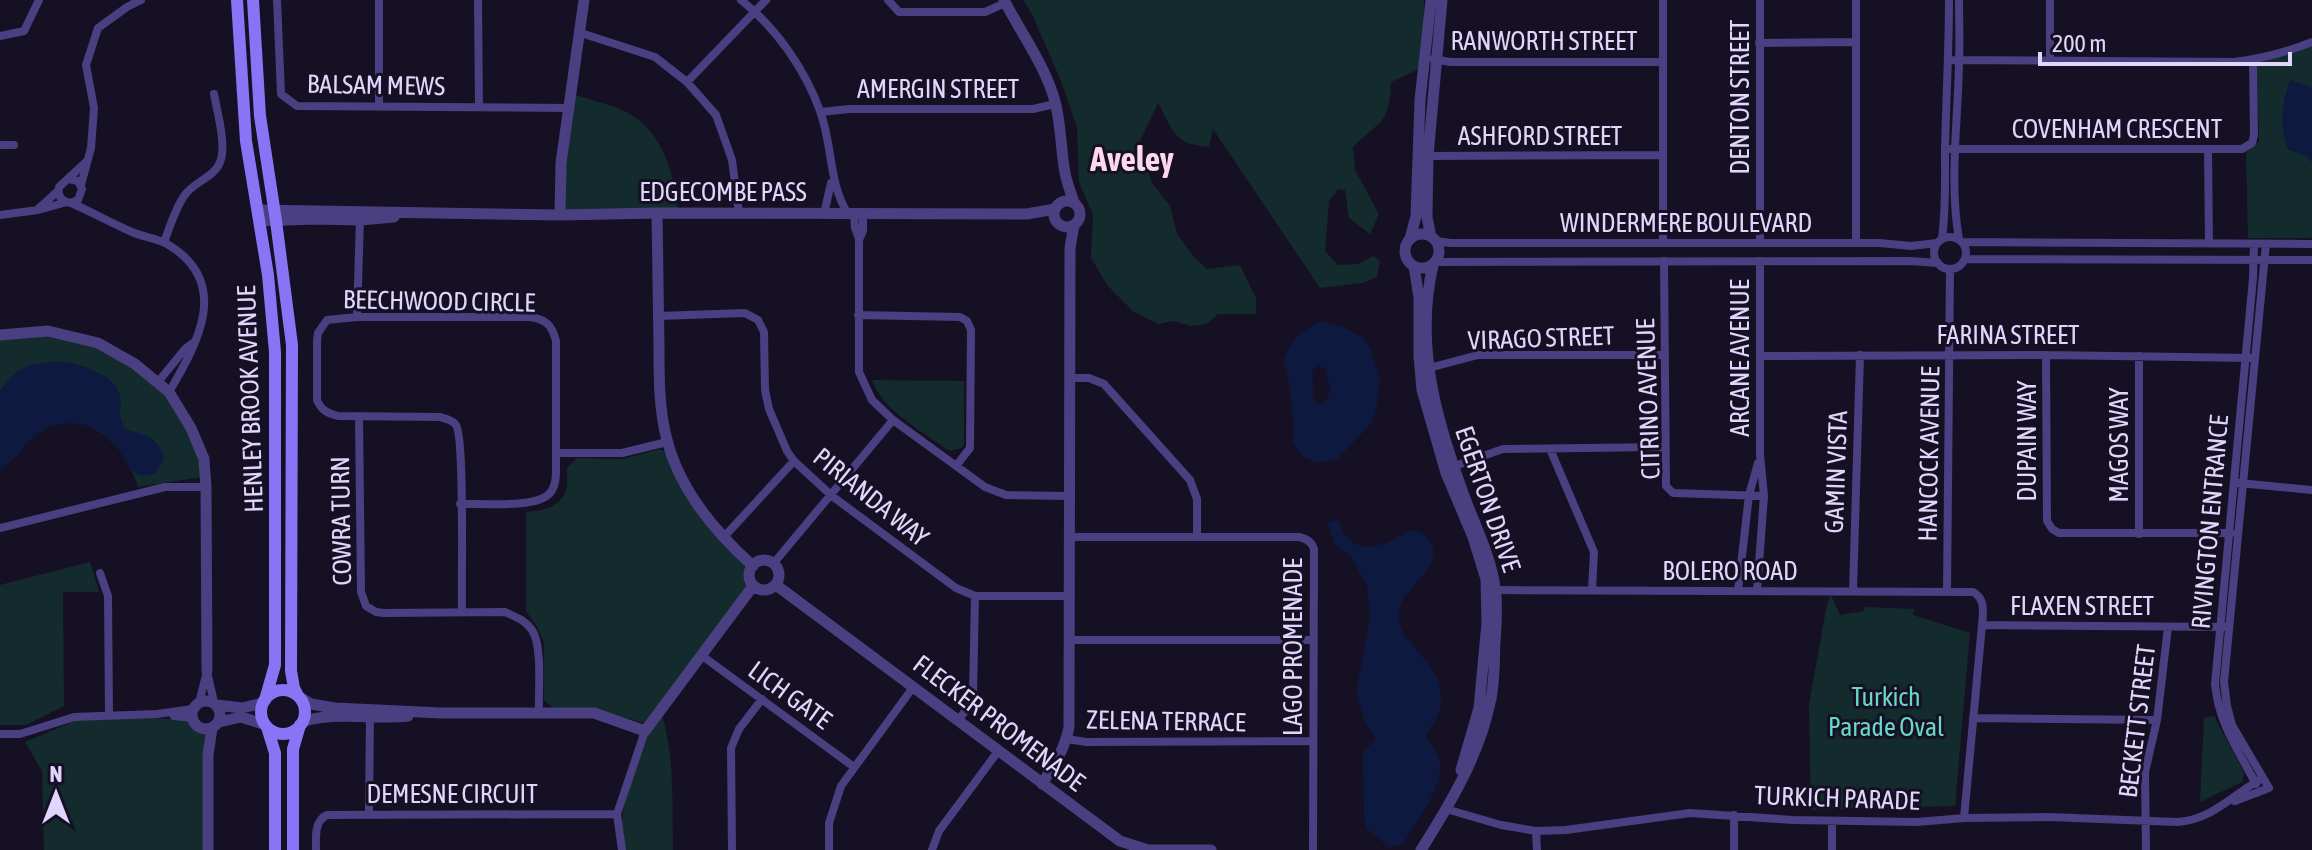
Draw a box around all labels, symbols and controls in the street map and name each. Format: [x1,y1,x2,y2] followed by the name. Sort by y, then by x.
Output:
[2040,16,2290,66] scale bar
[1725,19,1755,174] street label: DENTON STREET
[1451,26,1638,56] street label: RANWORTH STREET
[2052,30,2106,57] text: 200 m
[307,69,445,101] street label: BALSAM MEWS
[857,74,1020,104] street label: AMERGIN STREET
[2012,114,2223,144] street label: COVENHAM CRESCENT
[1458,121,1623,151] street label: ASHFORD STREET
[1089,139,1174,178] district label: Aveley
[639,177,807,207] street label: EDGECOMBE PASS
[1560,208,1812,238] street label: WINDERMERE BOULEVARD
[1725,279,1755,437] street label: ARCANE AVENUE
[343,284,535,318] street label: BEECHWOOD CIRCLE
[231,285,269,513] street label: HENLEY BROOK AVENUE
[1630,318,1666,480] street label: CITRINO AVENUE
[1467,320,1615,356] street label: VIRAGO STREET
[1937,320,2080,350] street label: FARINA STREET
[1912,366,1946,542] street label: HANCOCK AVENUE
[2012,380,2042,502] street label: DUPAIN WAY
[2104,387,2134,502] street label: MAGOS WAY
[1819,410,1853,534] street label: GAMIN VISTA
[2186,414,2234,630] street label: RIVINGTON ENTRANCE
[1449,422,1527,576] street label: EGERTON DRIVE
[807,442,935,553] street label: PIRIANDA WAY
[325,456,357,586] street label: COWRA TURN
[1662,556,1798,586] street label: BOLERO ROAD
[1278,558,1308,736] street label: LAGO PROMENADE
[2010,591,2155,621] street label: FLAXEN STREET
[2113,642,2161,799] street label: BECKETT STREET
[907,649,1091,797] street label: FLECKER PROMENADE
[743,655,837,735] street label: LICH GATE
[1828,682,1944,742] park label: Turkich Parade Oval
[1086,705,1246,737] street label: ZELENA TERRACE
[16,754,96,834] north arrow
[50,761,62,787] text: N
[366,779,538,809] street label: DEMESNE CIRCUIT
[1754,780,1920,816] street label: TURKICH PARADE

